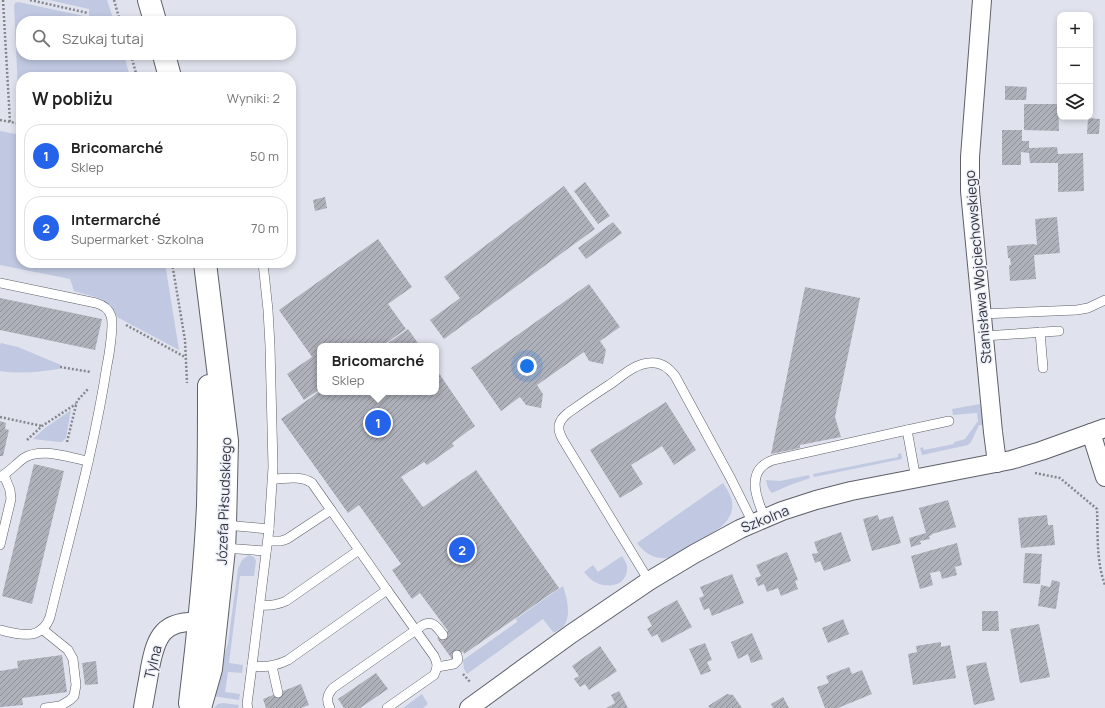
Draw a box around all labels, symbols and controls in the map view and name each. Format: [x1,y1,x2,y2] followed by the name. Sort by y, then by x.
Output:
[1057,12,1093,120] map controls
[1057,12,1093,48] button: +
[16,16,296,60] search box
[30,27,52,49] icon: search
[62,28,144,49] text: Szukaj tutaj
[1057,48,1093,84] button: −
[1057,84,1093,120] button: layers
[32,87,113,110] text: W pobliżu
[227,89,280,107] text: Wyniki: 2
[71,137,163,158] text: Bricomarché
[43,147,49,165] text: 1
[250,147,279,165] text: 50 m
[71,158,104,176] text: Sklep
[960,169,995,365] street label: Stanisława Wojciechowskiego
[71,209,161,230] text: Intermarché
[42,219,50,237] text: 2
[251,219,279,237] text: 70 m
[71,230,204,248] text: Supermarket · Szkolna
[317,343,439,395] popup
[332,350,424,371] text: Bricomarché
[517,356,537,376] your location
[332,371,364,389] text: Sklep
[365,408,391,438] pin: 1
[212,437,235,565] street label: Józefa Piłsudskiego
[738,500,792,537] street label: Szkolna
[449,535,475,565] pin: 2
[139,643,166,681] street label: Tylna

